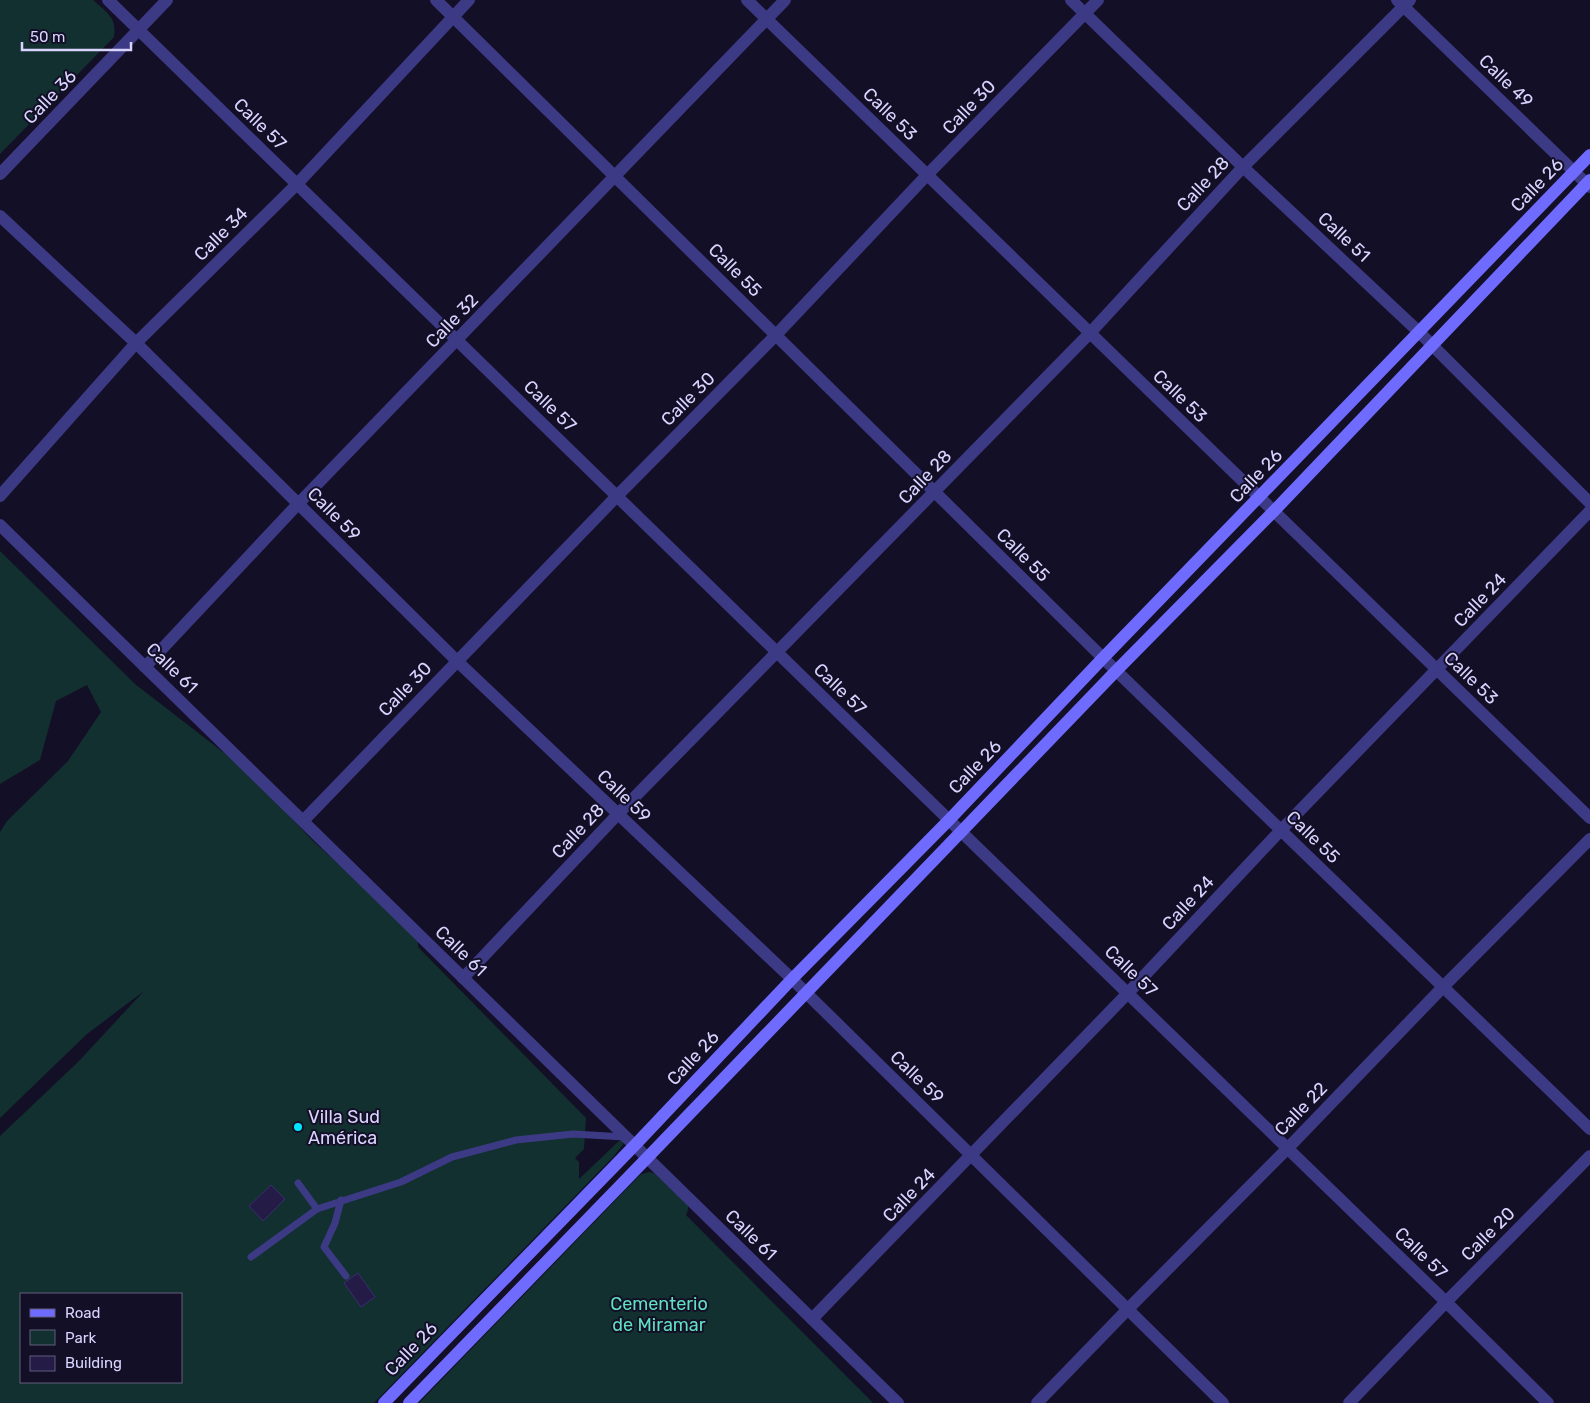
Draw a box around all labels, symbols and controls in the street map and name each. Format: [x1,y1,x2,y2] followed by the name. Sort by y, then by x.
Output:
[22,20,131,52] scale bar
[30,28,65,46] text: 50 m
[1474,50,1538,112] street label: Calle 49
[19,65,81,129] street label: Calle 36
[938,75,1000,139] street label: Calle 30
[858,83,922,145] street label: Calle 53
[229,93,291,155] street label: Calle 57
[1172,152,1234,216] street label: Calle 28
[1506,153,1568,217] street label: Calle 26
[189,202,253,266] street label: Calle 34
[1313,207,1375,267] street label: Calle 51
[704,239,766,301] street label: Calle 55
[421,289,483,353] street label: Calle 32
[1148,365,1212,427] street label: Calle 53
[656,367,720,431] street label: Calle 30
[519,375,581,437] street label: Calle 57
[1225,444,1287,508] street label: Calle 26
[894,445,956,509] street label: Calle 28
[303,483,365,545] street label: Calle 59
[992,524,1054,586] street label: Calle 55
[1449,568,1511,632] street label: Calle 24
[142,638,202,698] street label: Calle 61
[1439,647,1503,709] street label: Calle 53
[374,657,436,721] street label: Calle 30
[809,658,871,720] street label: Calle 57
[944,735,1006,799] street label: Calle 26
[592,765,656,827] street label: Calle 59
[547,799,609,863] street label: Calle 28
[1281,806,1345,868] street label: Calle 55
[1157,871,1219,935] street label: Calle 24
[431,921,491,981] street label: Calle 61
[1100,940,1162,1002] street label: Calle 57
[662,1026,724,1090] street label: Calle 26
[885,1046,949,1108] street label: Calle 59
[1270,1078,1332,1140] street label: Calle 22
[308,1106,380,1149] place label: Villa Sud América
[292,1121,304,1133] marker: Villa Sud América
[878,1163,940,1227] street label: Calle 24
[1456,1202,1520,1266] street label: Calle 20
[721,1205,781,1265] street label: Calle 61
[1390,1222,1452,1284] street label: Calle 57
[20,1293,182,1383] legend
[610,1293,708,1336] park label: Cementerio de Miramar
[65,1304,101,1322] text: Road
[380,1317,442,1381] street label: Calle 26
[65,1329,96,1347] text: Park
[65,1354,122,1372] text: Building

